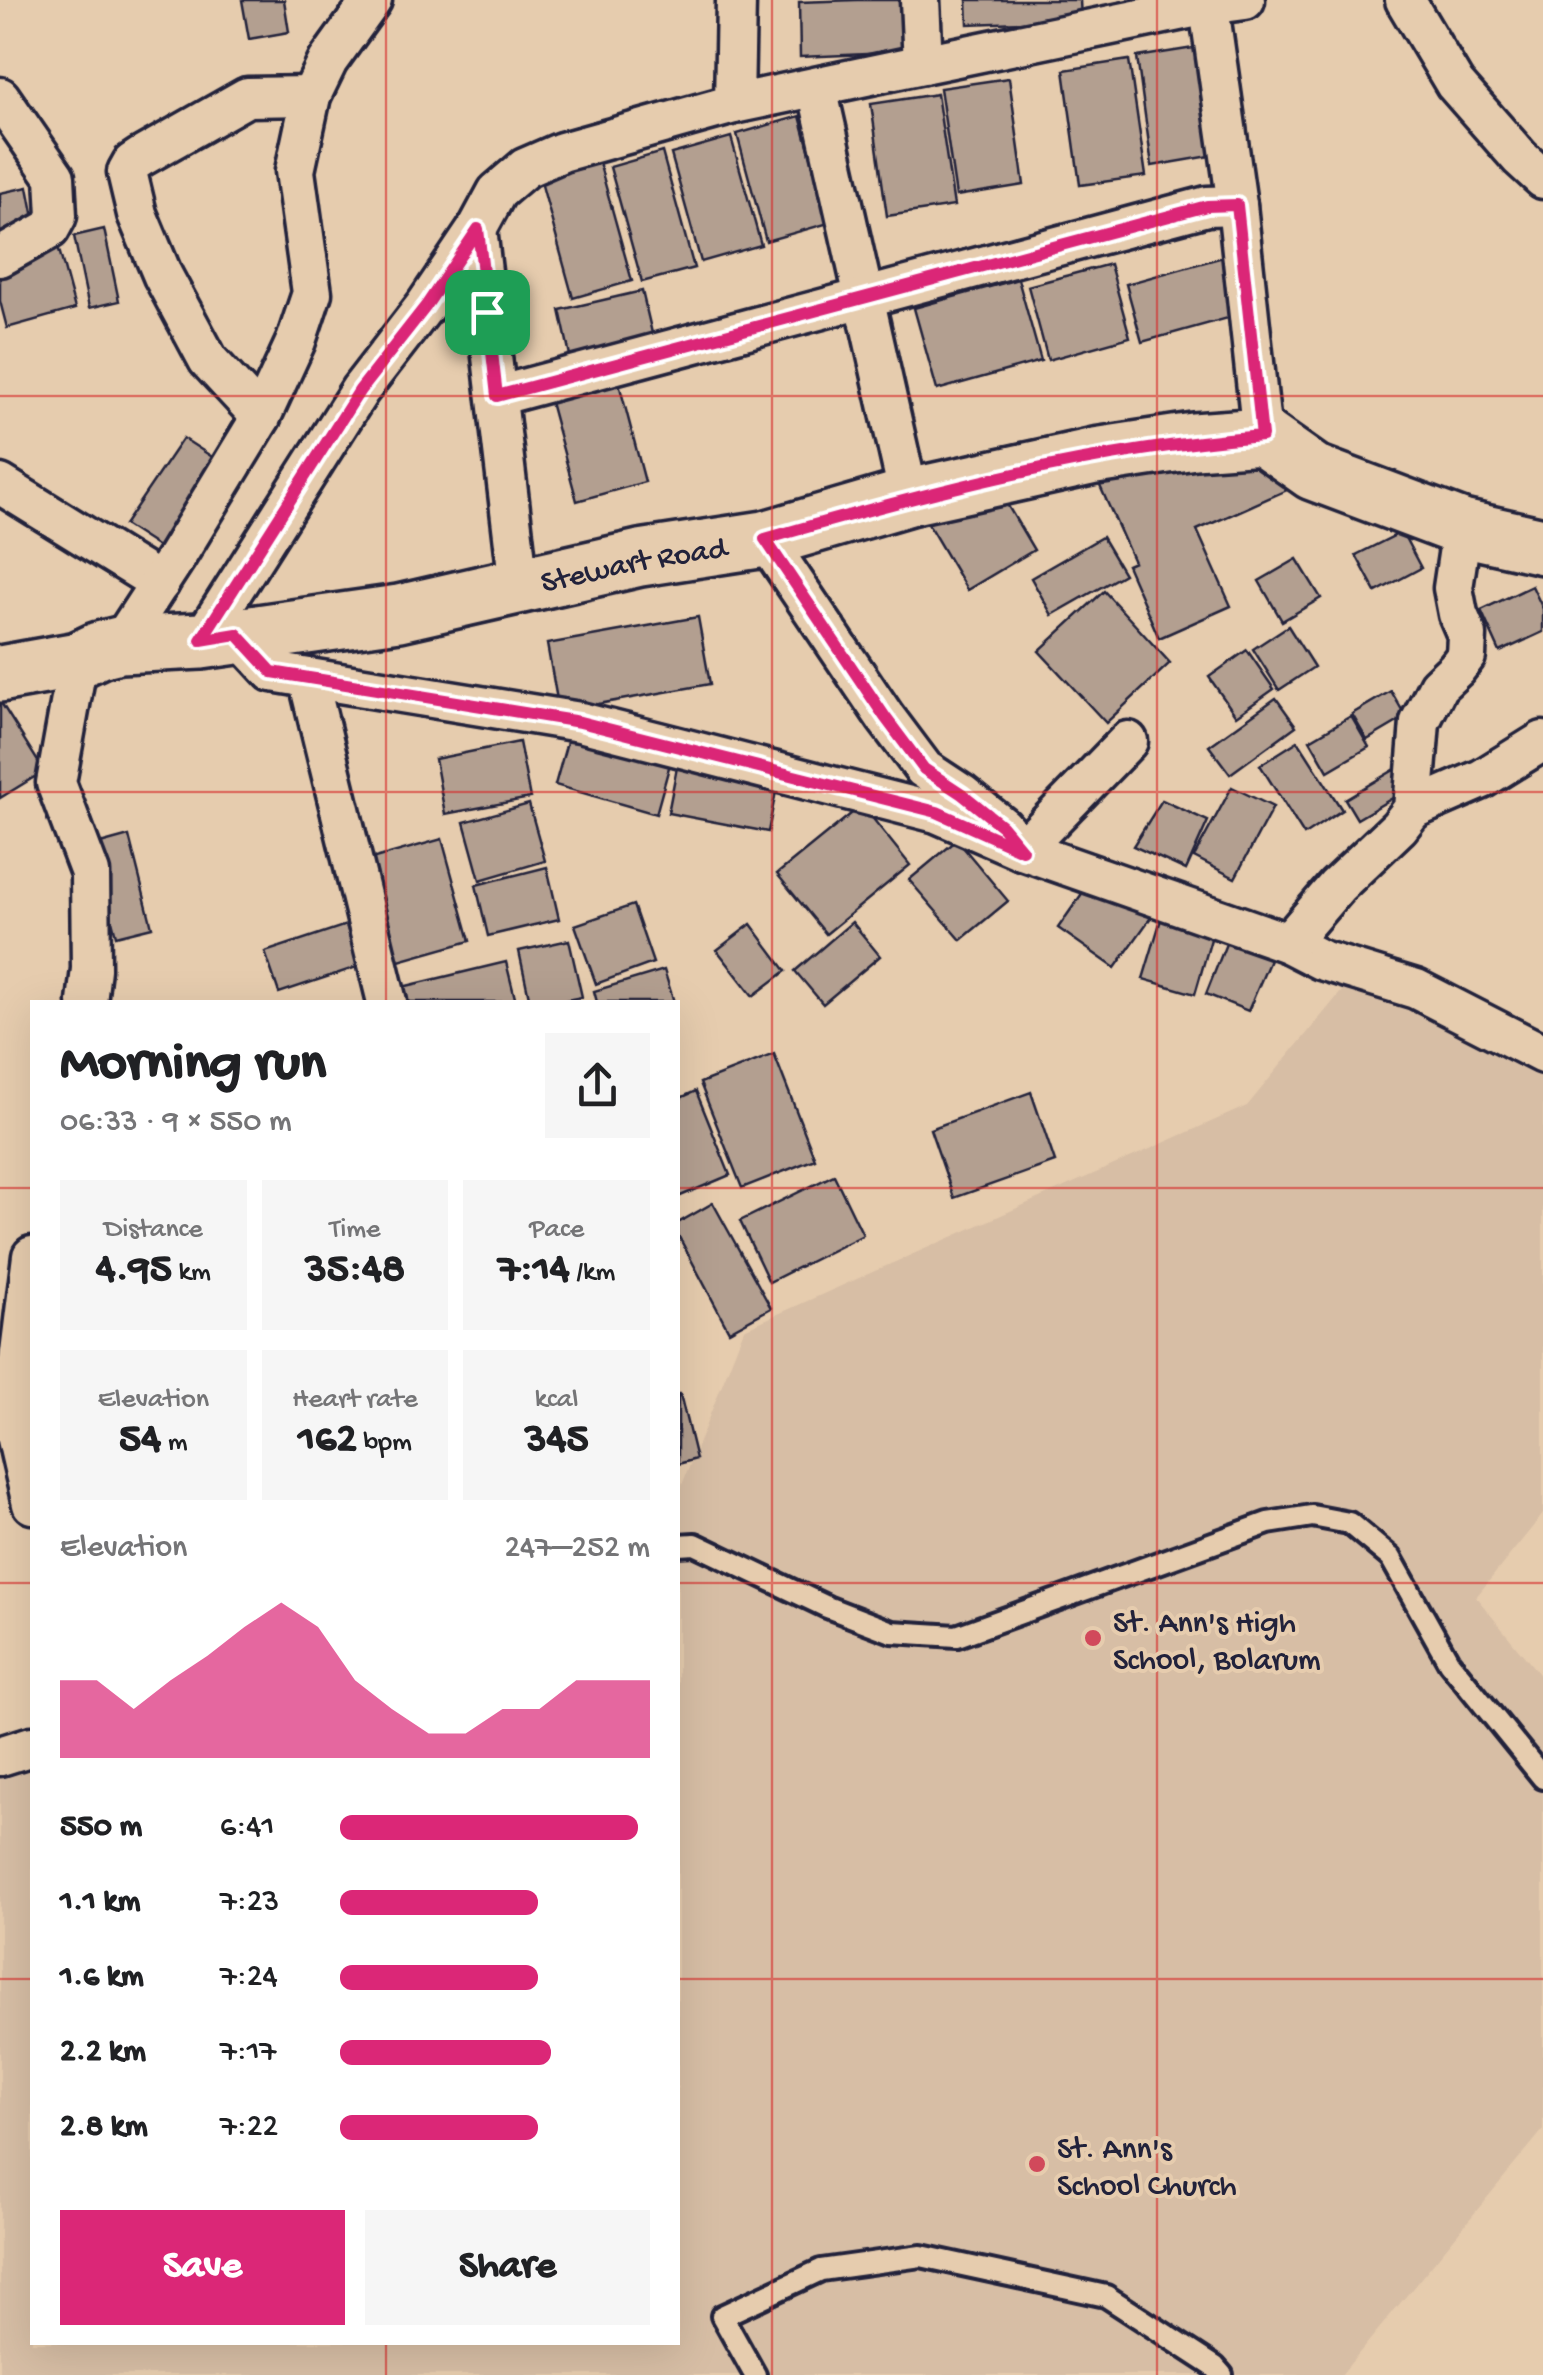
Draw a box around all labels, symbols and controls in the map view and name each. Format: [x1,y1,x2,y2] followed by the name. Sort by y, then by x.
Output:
[445,270,530,355] pin
[460,285,515,340] icon: arrive
[538,531,732,604] street label: Stewart Road
[545,1033,650,1138] button: share
[60,1034,326,1098] text: Morning run
[60,1104,292,1142] text: 06:33 · 9 × 550 m
[104,1214,203,1247] text: Distance
[329,1214,381,1247] text: Time
[529,1214,584,1247] text: Pace
[96,1247,172,1296] text: 4.95
[305,1247,405,1296] text: 35:48
[498,1247,570,1296] text: 7:14
[172,1257,211,1290] text: km
[570,1257,615,1290] text: /km
[98,1384,209,1417] text: Elevation
[292,1384,418,1417] text: Heart rate
[535,1384,579,1417] text: kcal
[119,1417,161,1466] text: 54
[298,1417,357,1466] text: 162
[525,1417,589,1466] text: 345
[161,1427,188,1460] text: m
[357,1427,412,1460] text: bpm
[60,1530,187,1568] text: Elevation
[504,1530,650,1568] text: 247–252 m
[1113,1606,1321,1681] place label: St. Ann's High School, Bolarum
[1082,1627,1104,1649] marker: St. Ann's High School, Bolarum
[60,1809,142,1847] text: 550 m
[220,1809,274,1847] text: 6:41
[60,1884,140,1922] text: 1.1 km
[220,1884,279,1922] text: 7:23
[60,1959,144,1997] text: 1.6 km
[220,1959,278,1997] text: 7:24
[60,2034,146,2072] text: 2.2 km
[220,2034,276,2072] text: 7:17
[60,2109,148,2147] text: 2.8 km
[220,2109,278,2147] text: 7:22
[1057,2132,1237,2207] place label: St. Ann's School Church
[1026,2153,1048,2175] marker: St. Ann's School Church
[60,2210,345,2325] button: Save
[365,2210,650,2325] button: Share

